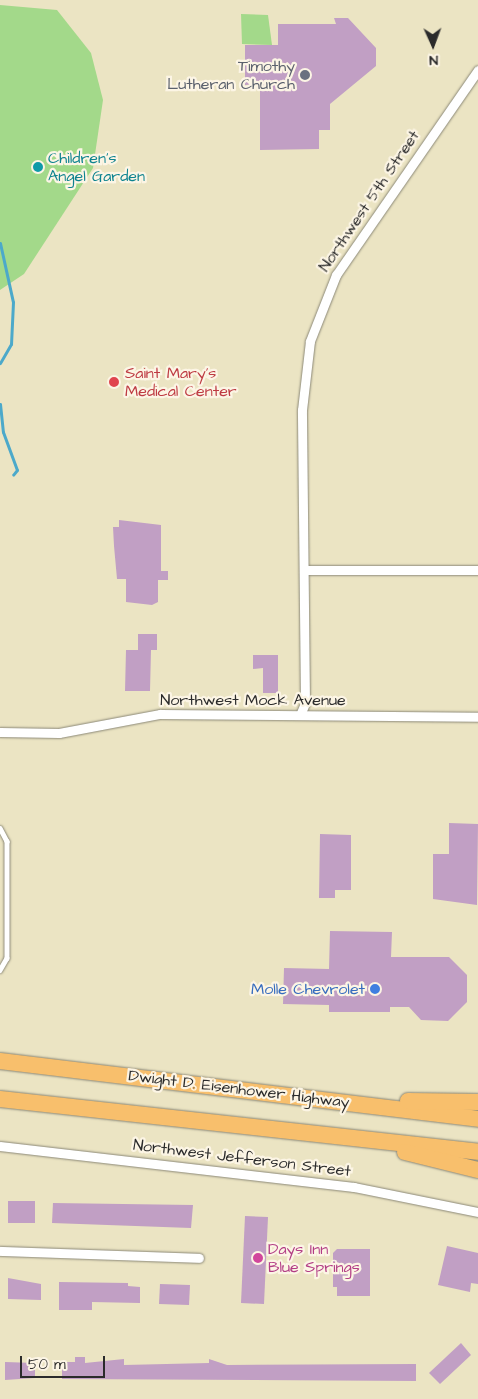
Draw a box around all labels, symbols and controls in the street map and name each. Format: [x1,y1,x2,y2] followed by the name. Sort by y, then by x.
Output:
[408,20,458,70] north arrow
[429,50,438,70] text: N
[167,56,295,94] place label: Timothy Lutheran Church
[299,69,311,81] marker: Timothy Lutheran Church
[315,127,423,275] street label: Northwest 5th Street
[48,148,145,186] place label: Children's Angel Garden
[32,161,44,173] marker: Children's Angel Garden
[125,363,237,401] place label: Saint Mary's Medical Center
[107,375,121,389] marker: Saint Mary's Medical Center
[160,690,346,710] street label: Northwest Mock Avenue
[251,979,365,999] place label: Molle Chevrolet
[369,983,381,995] marker: Molle Chevrolet
[128,1066,350,1112] street label: Dwight D. Eisenhower Highway
[132,1135,352,1181] street label: Northwest Jefferson Street
[268,1239,360,1277] place label: Days Inn Blue Springs
[252,1252,264,1264] marker: Days Inn Blue Springs
[22,1346,108,1378] scale bar
[28,1354,66,1375] text: 50 m

